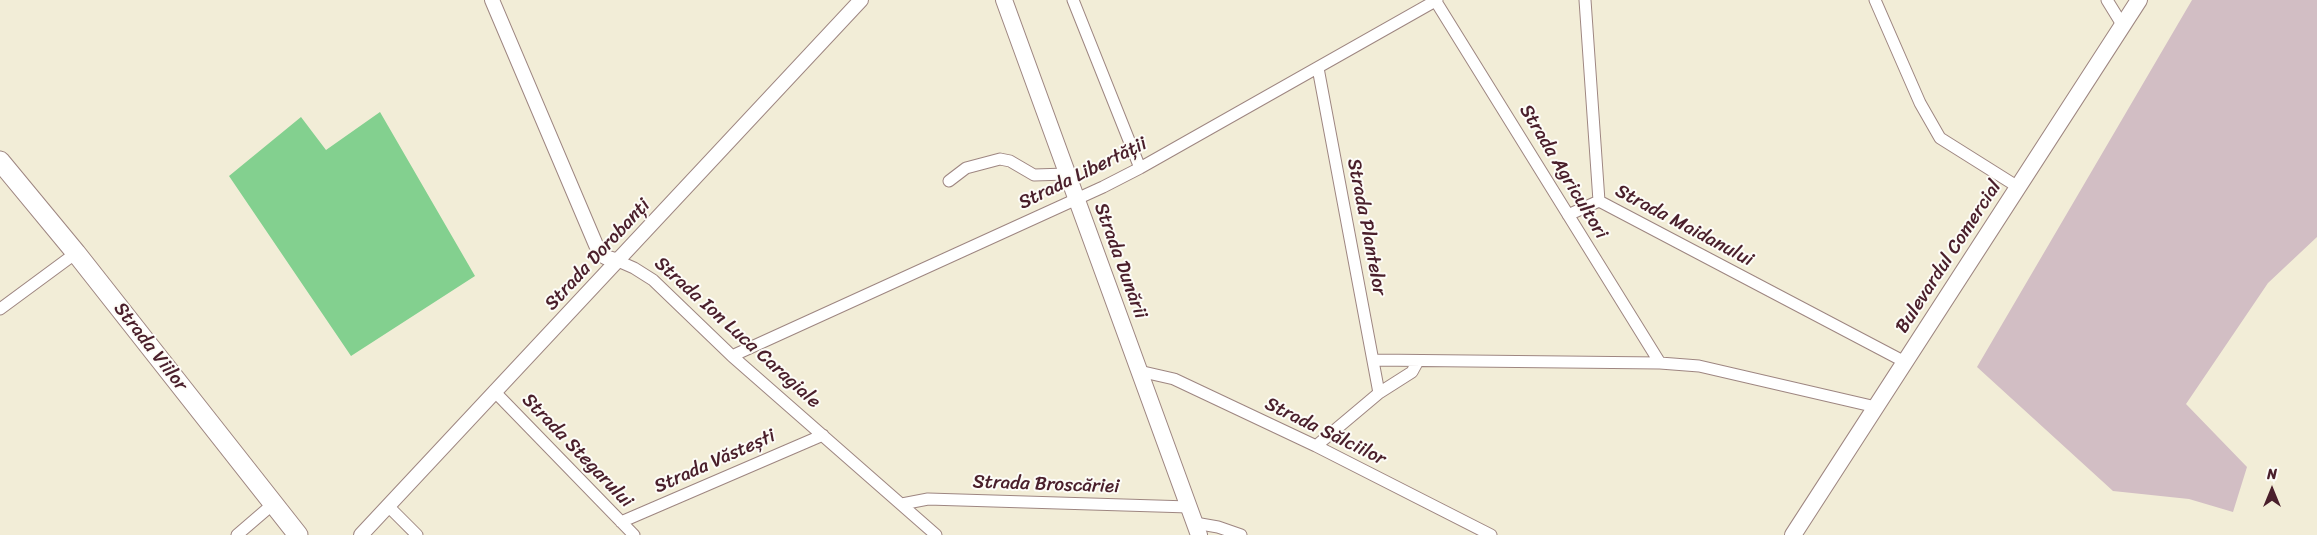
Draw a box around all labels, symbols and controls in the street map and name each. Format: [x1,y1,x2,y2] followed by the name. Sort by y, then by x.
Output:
[1514,101,1612,243] street label: Strada Agricultori
[1015,133,1151,215] street label: Strada Libertății
[1342,157,1390,297] street label: Strada Plantelor
[1891,176,2007,338] street label: Bulevardul Comercial
[1611,180,1757,272] street label: Strada Maidanului
[541,195,655,315] street label: Strada Dorobanți
[1088,200,1152,322] street label: Strada Dunării
[649,252,825,414] street label: Strada Ion Luca Caragiale
[108,298,192,396] street label: Strada Viilor
[517,389,637,513] street label: Strada Stegarului
[1261,393,1389,471] street label: Strada Sălciilor
[651,425,779,499] street label: Strada Văstești
[2267,462,2277,487] text: N
[2247,465,2297,515] north arrow
[972,471,1120,499] street label: Strada Broscăriei

